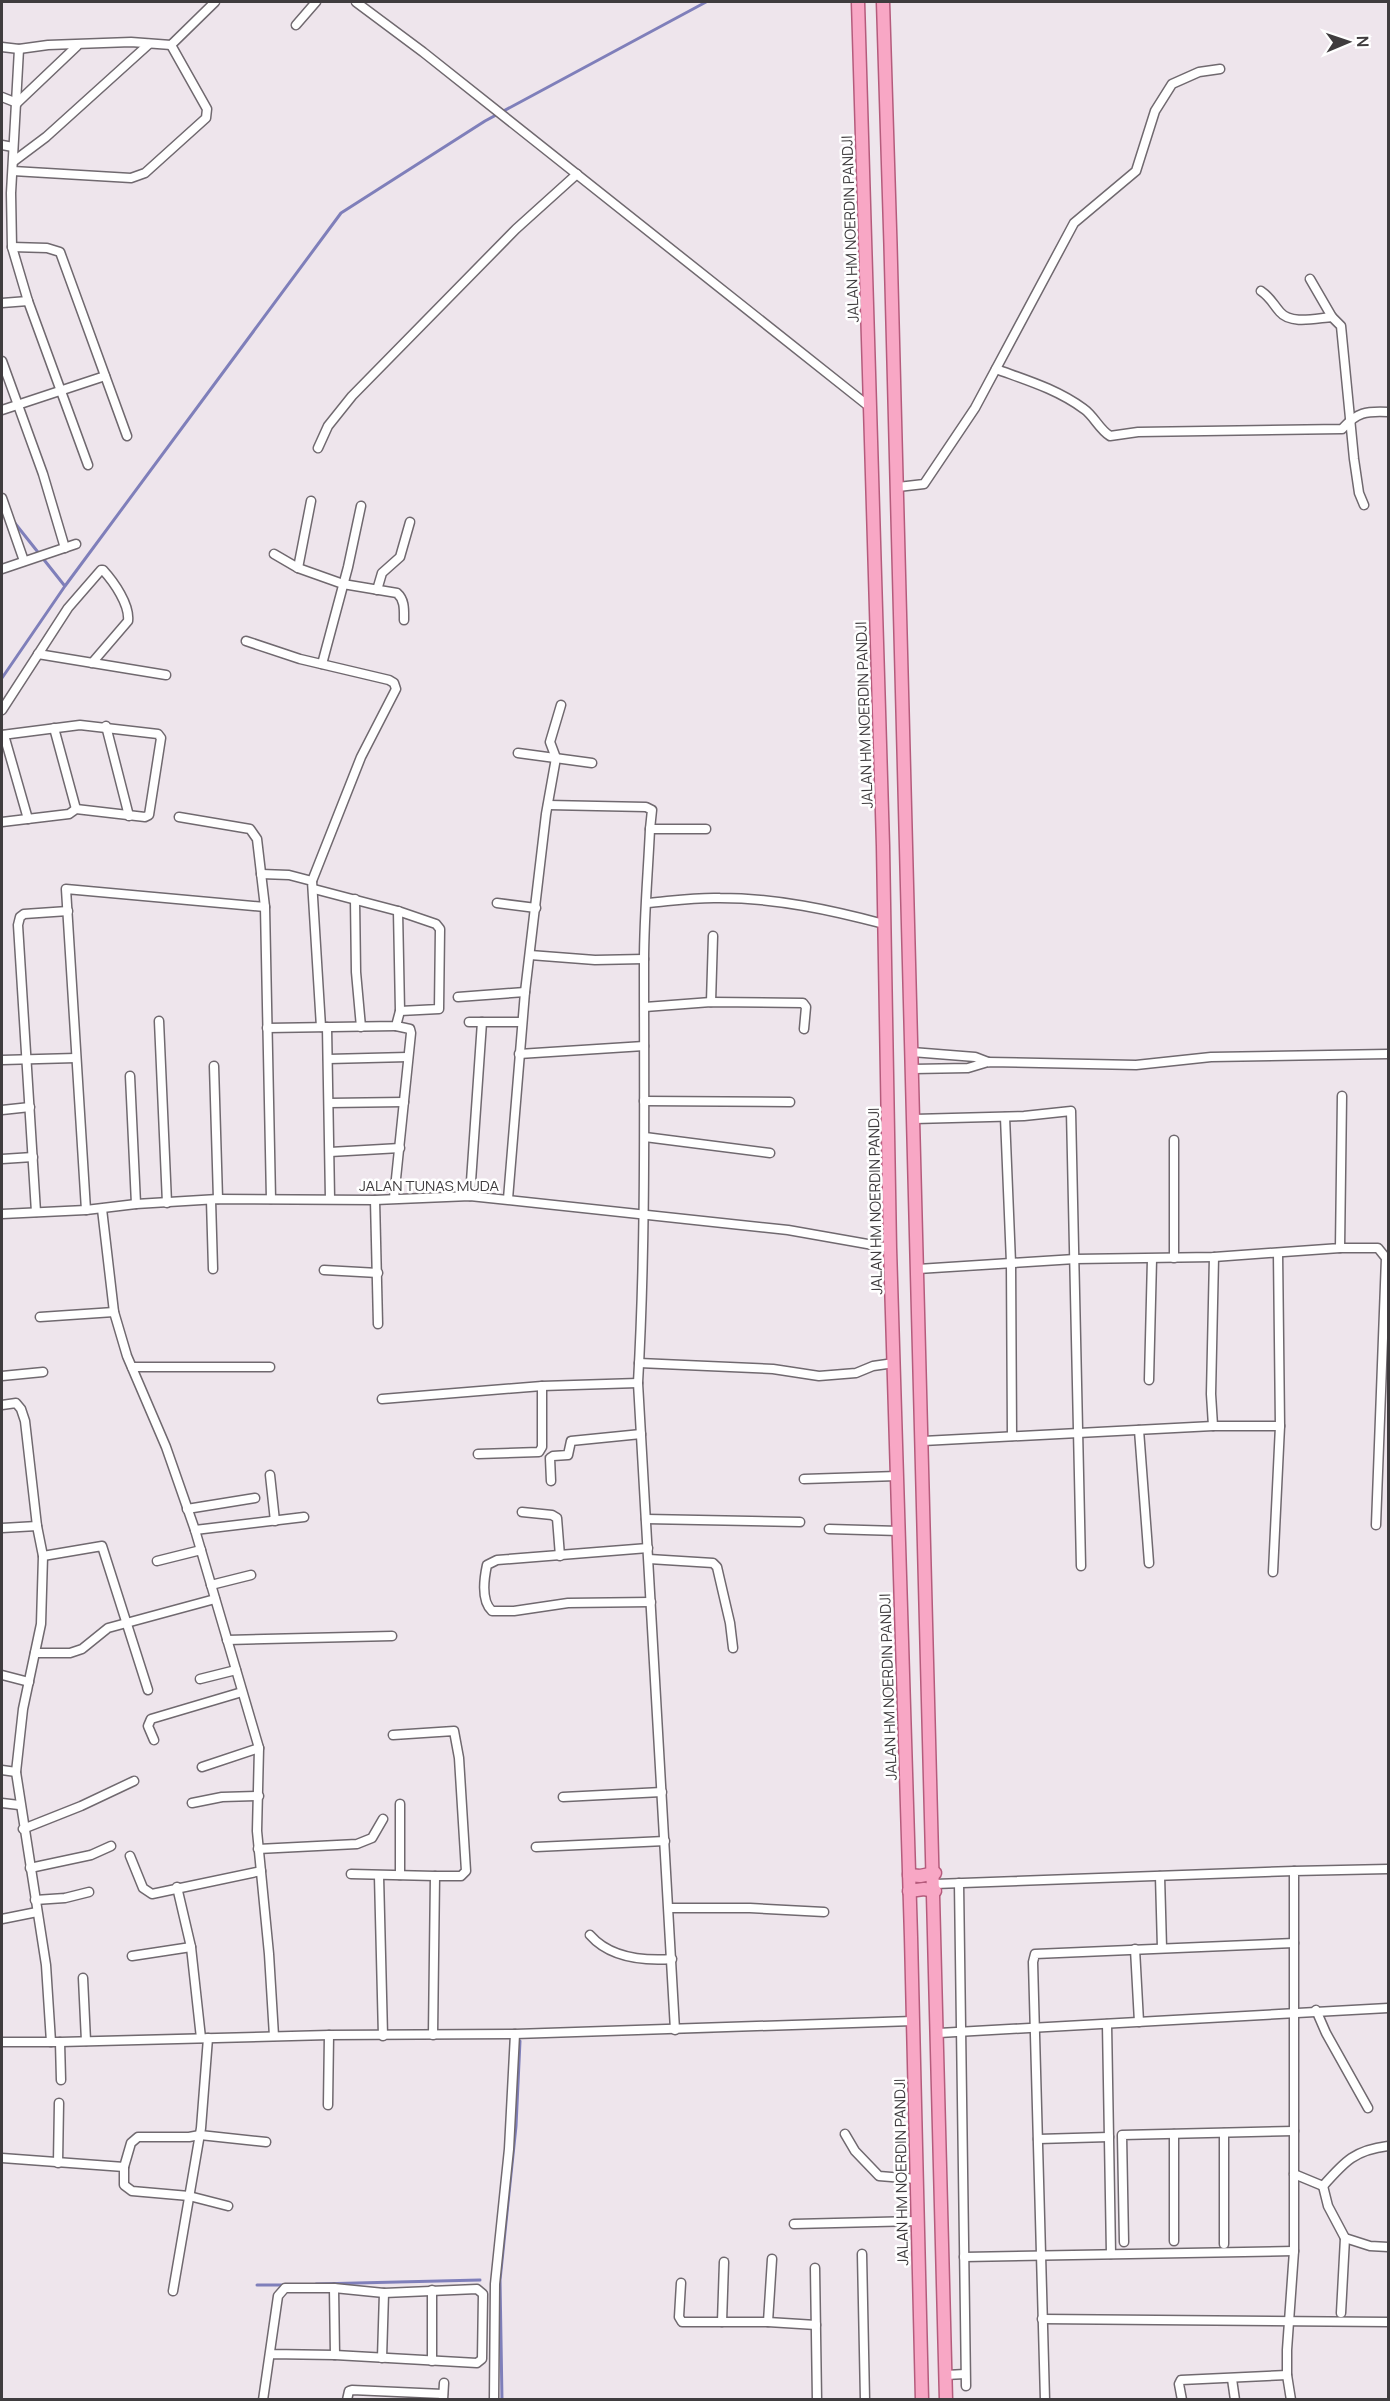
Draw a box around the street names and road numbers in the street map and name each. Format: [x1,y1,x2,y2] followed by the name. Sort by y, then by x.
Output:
[836,135,864,323] street label: JALAN HM NOERDIN PANDJI
[850,621,878,809] street label: JALAN HM NOERDIN PANDJI
[863,1107,887,1295] street label: JALAN HM NOERDIN PANDJI
[359,1175,500,1196] street label: JALAN TUNAS MUDA
[874,1593,902,1781] street label: JALAN HM NOERDIN PANDJI
[889,2078,913,2266] street label: JALAN HM NOERDIN PANDJI

